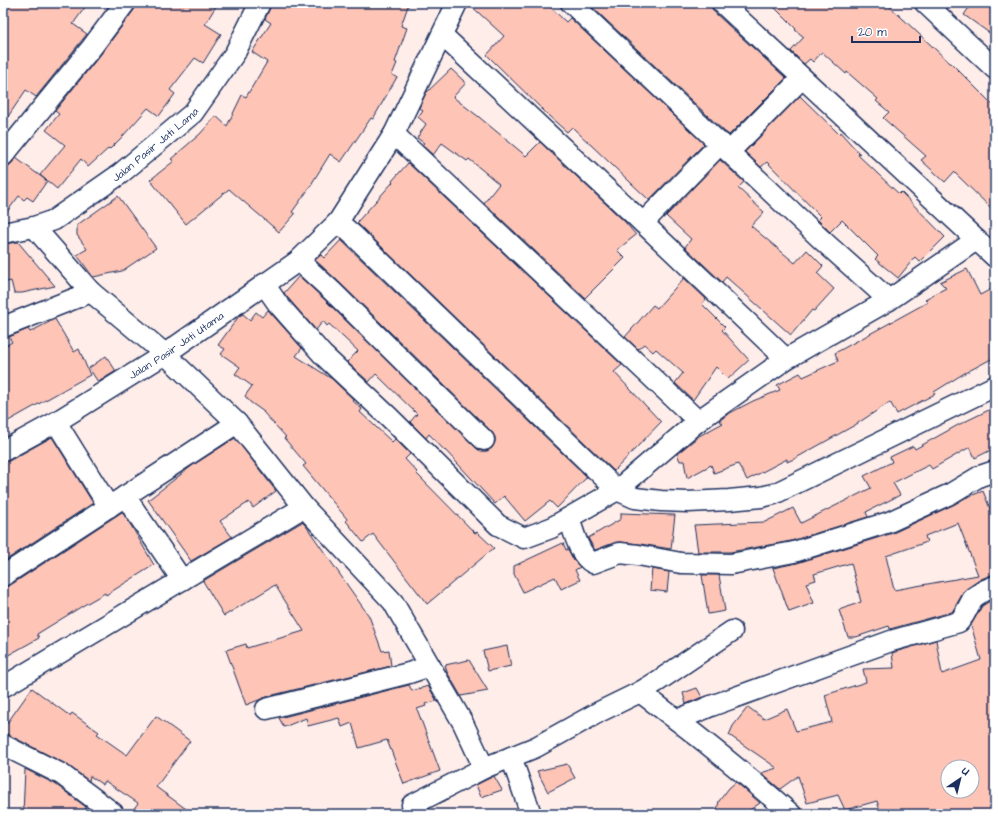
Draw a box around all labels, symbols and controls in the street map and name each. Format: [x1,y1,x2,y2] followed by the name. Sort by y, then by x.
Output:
[852,18,920,44] scale bar
[858,24,887,41] text: 20 m
[109,104,202,185] street label: Jalan Pasir Jati Lama
[126,308,227,382] street label: Jalan Pasir Jati Utama
[940,759,980,799] north arrow
[958,763,972,779] text: U

